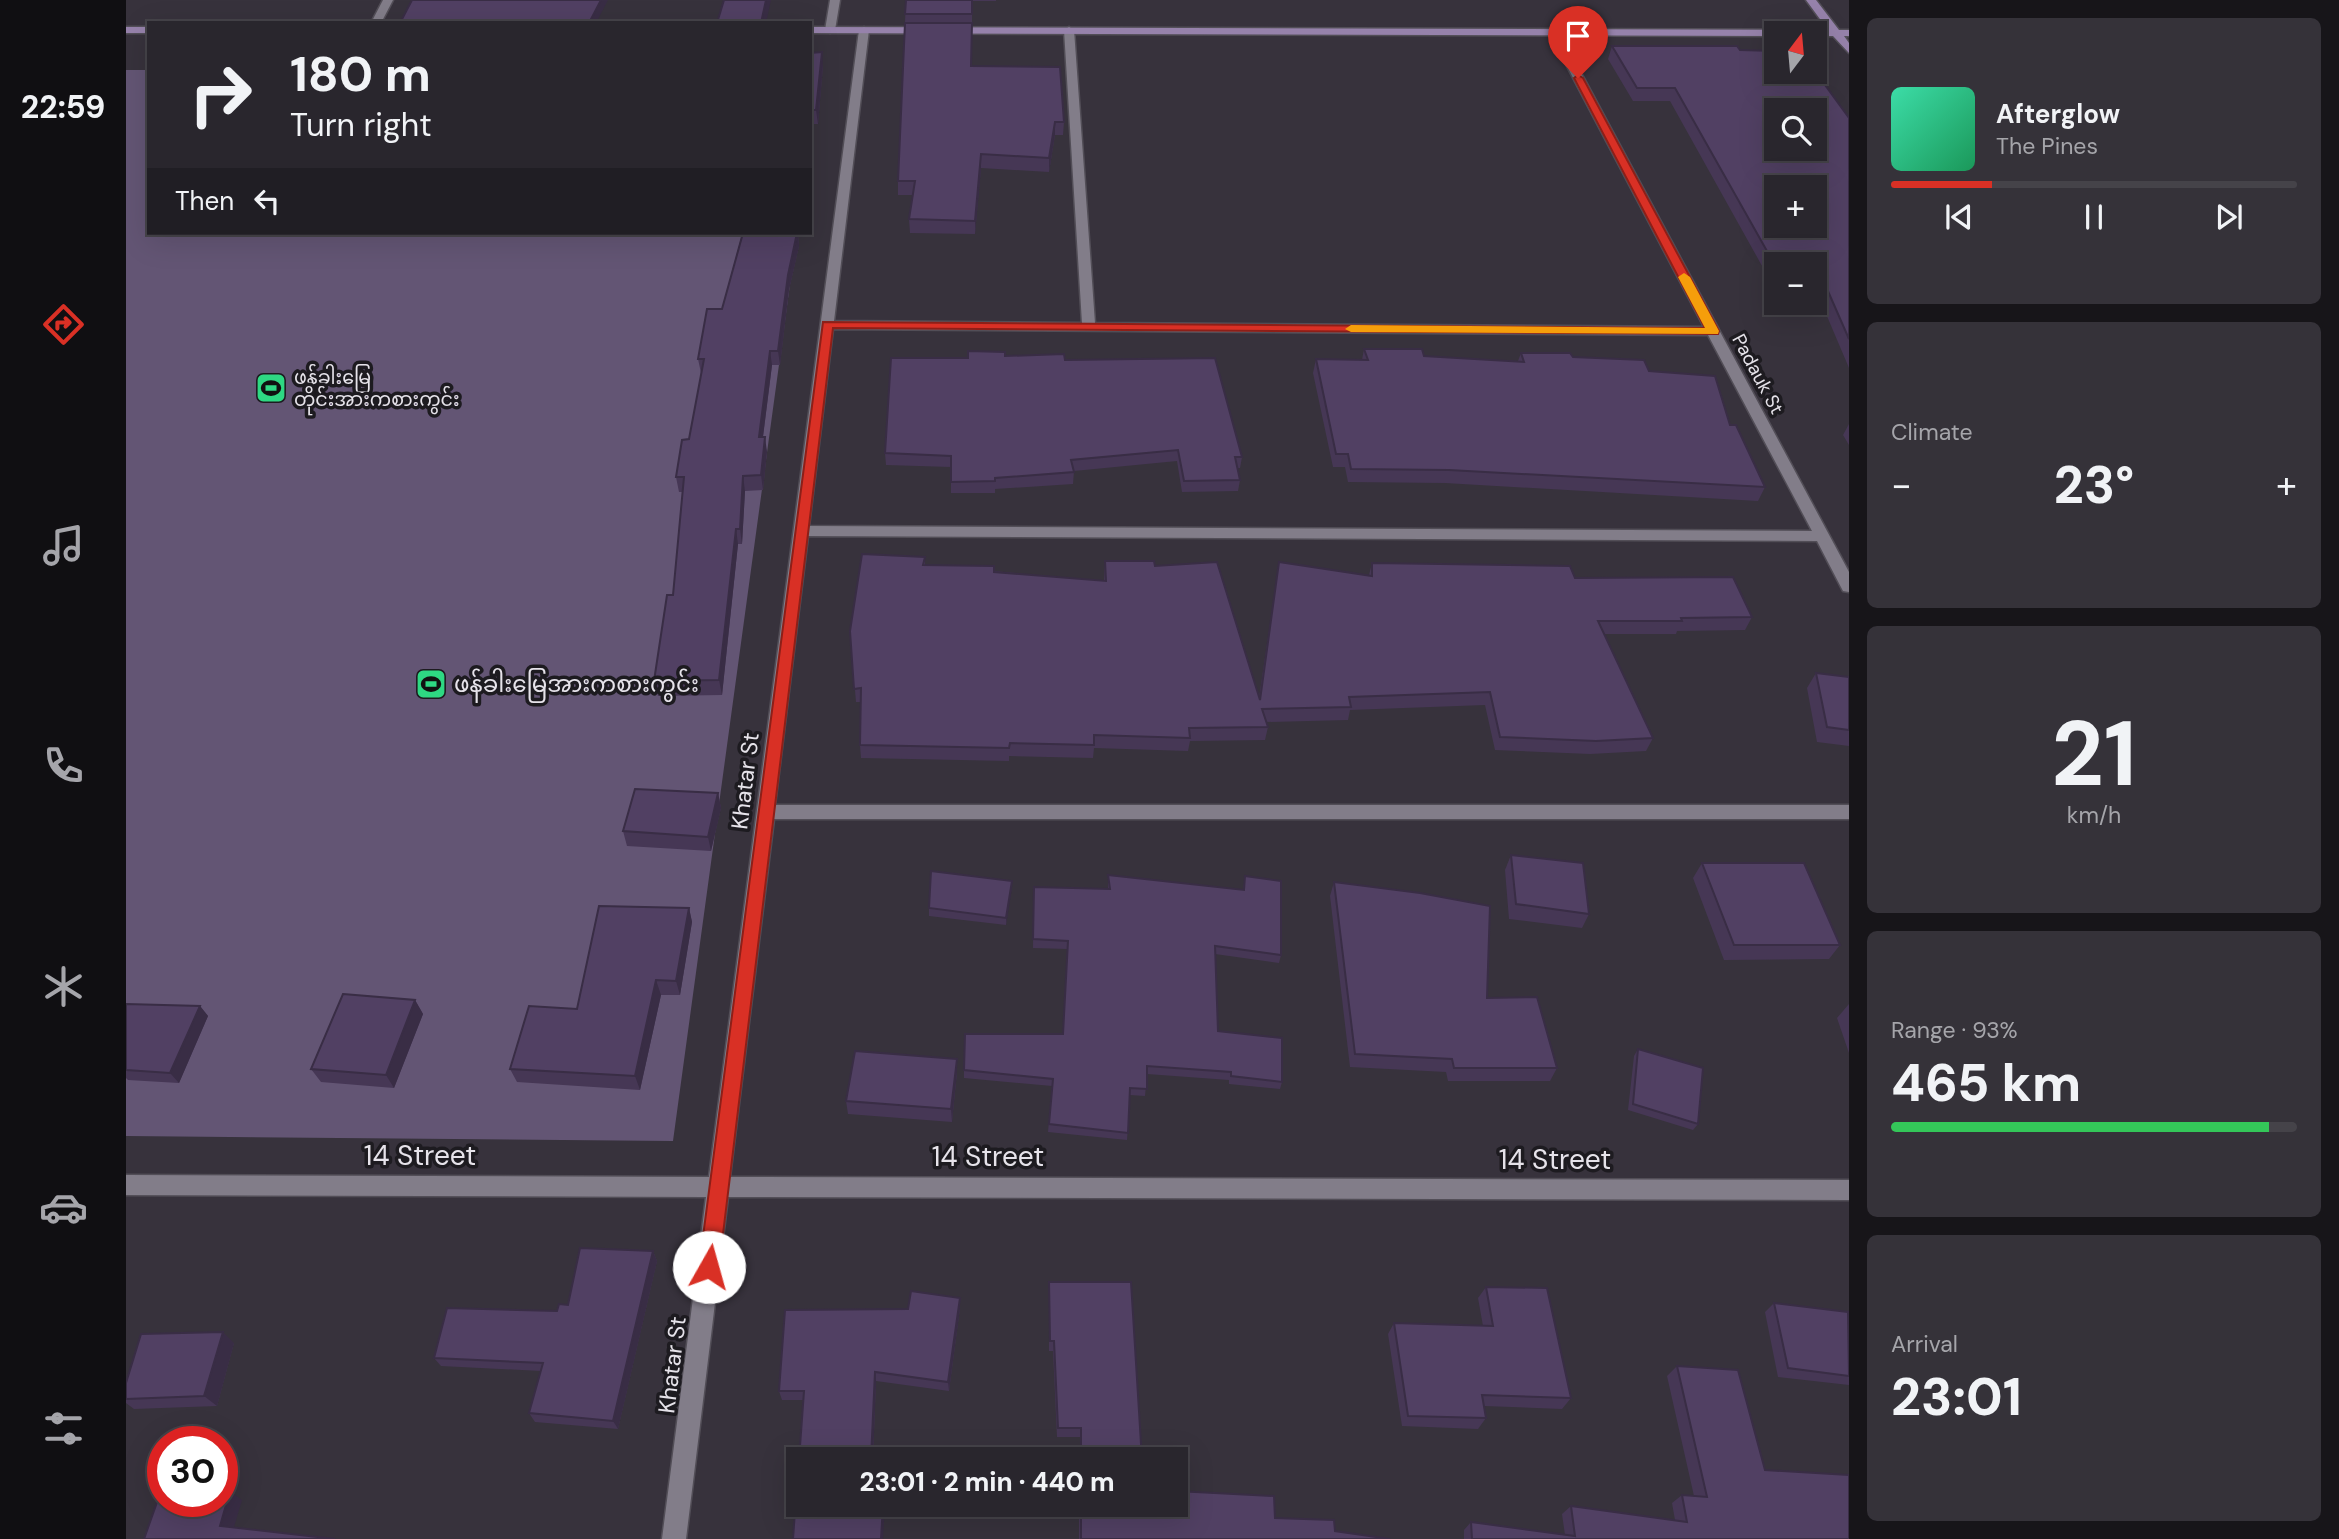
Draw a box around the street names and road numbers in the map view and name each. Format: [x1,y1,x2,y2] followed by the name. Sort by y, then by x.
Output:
[1727,330,1789,418] street label: Padauk St
[724,731,766,831] street label: Khatar St
[364,1137,476,1174] street label: 14 Street
[932,1138,1044,1175] street label: 14 Street
[1499,1141,1611,1178] street label: 14 Street
[651,1315,693,1415] street label: Khatar St

